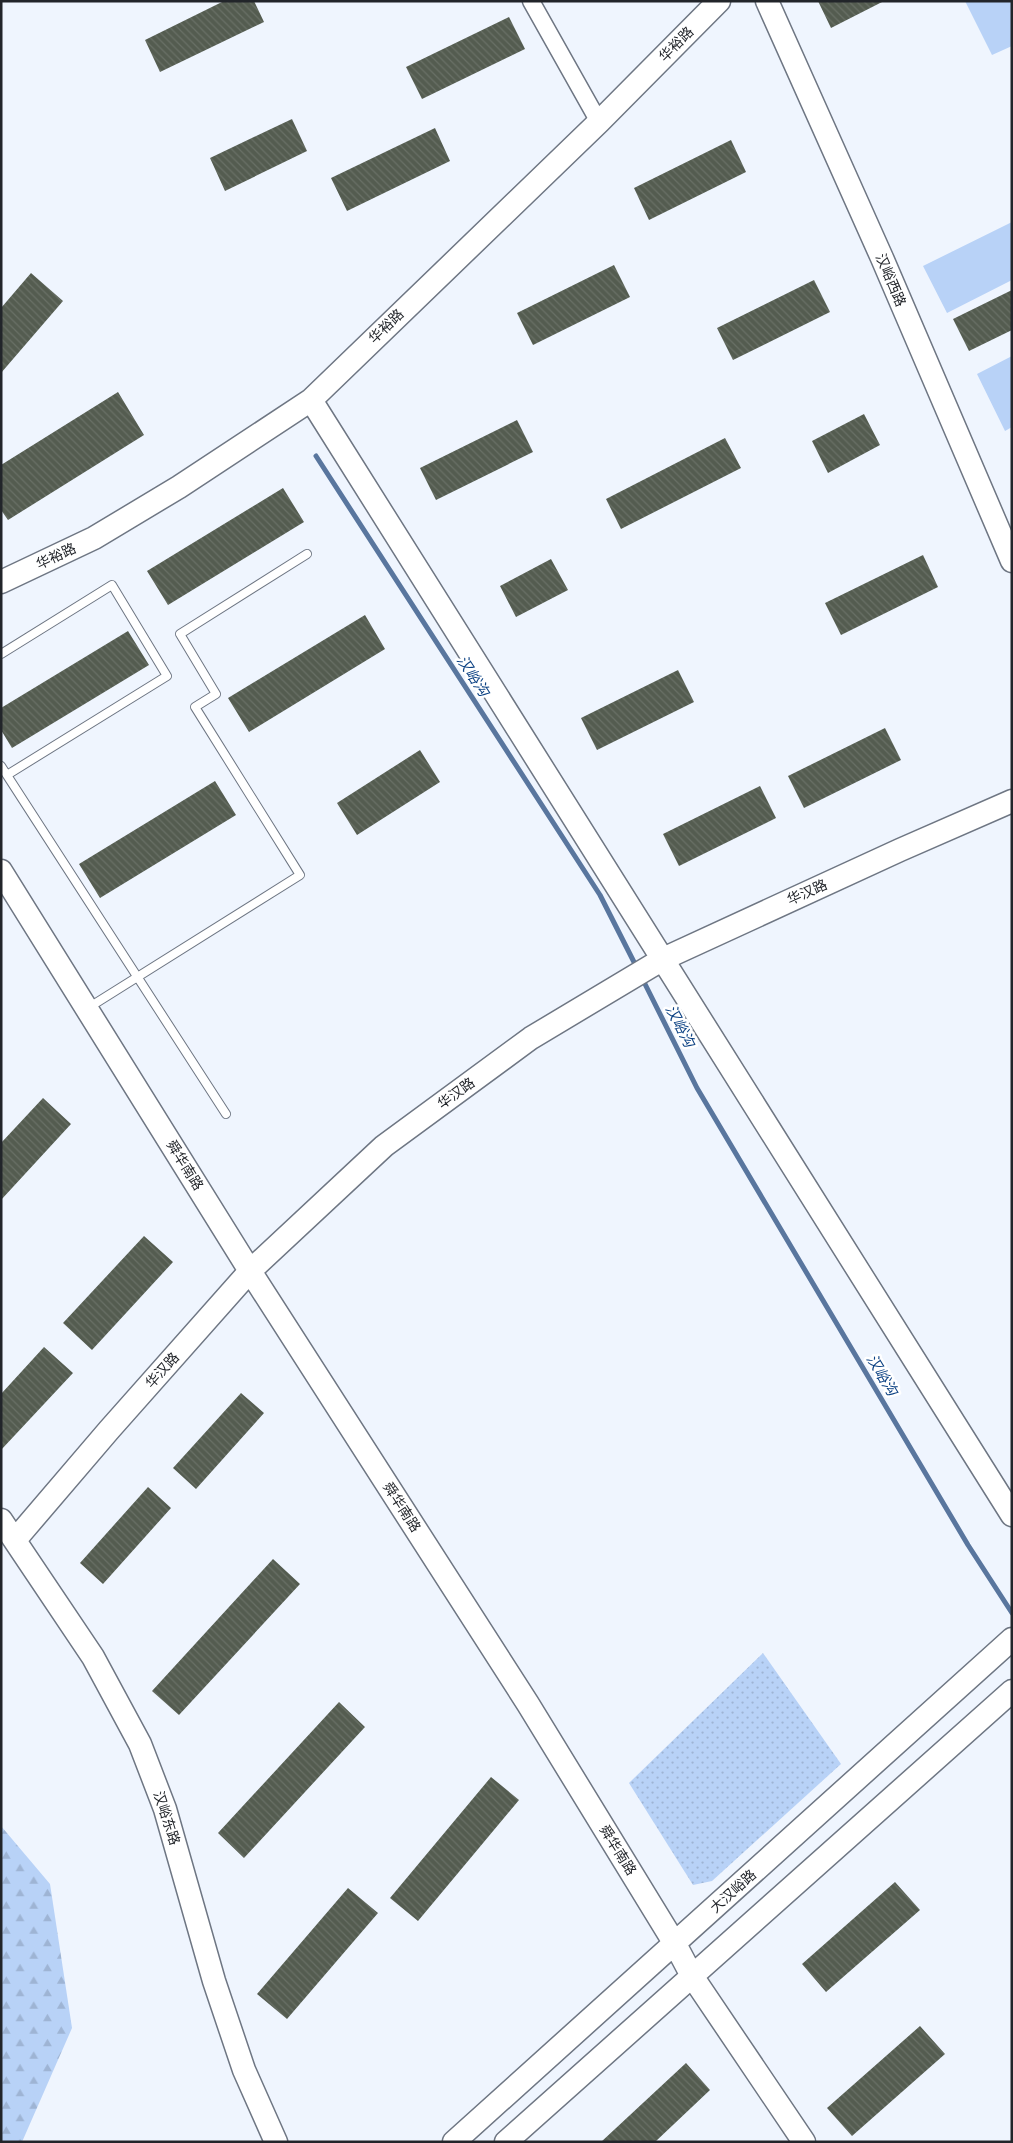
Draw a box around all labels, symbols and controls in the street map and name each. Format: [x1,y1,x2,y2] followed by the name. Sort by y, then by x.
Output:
[655,23,697,65] street label: 华裕路
[873,251,909,309] street label: 汉峪西路
[365,306,407,346] street label: 华裕路
[34,540,78,572] street label: 华裕路
[453,652,494,701] water label: 汉峪沟
[785,876,829,908] street label: 华汉路
[662,1002,699,1052] water label: 汉峪沟
[434,1074,478,1112] street label: 华汉路
[163,1137,207,1193] street label: 舜华南路
[142,1349,182,1391] street label: 华汉路
[863,1351,902,1401] water label: 汉峪沟
[380,1479,424,1535] street label: 舜华南路
[151,1789,183,1847] street label: 汉峪东路
[596,1822,640,1878] street label: 舜华南路
[707,1866,759,1916] street label: 大汉峪路

